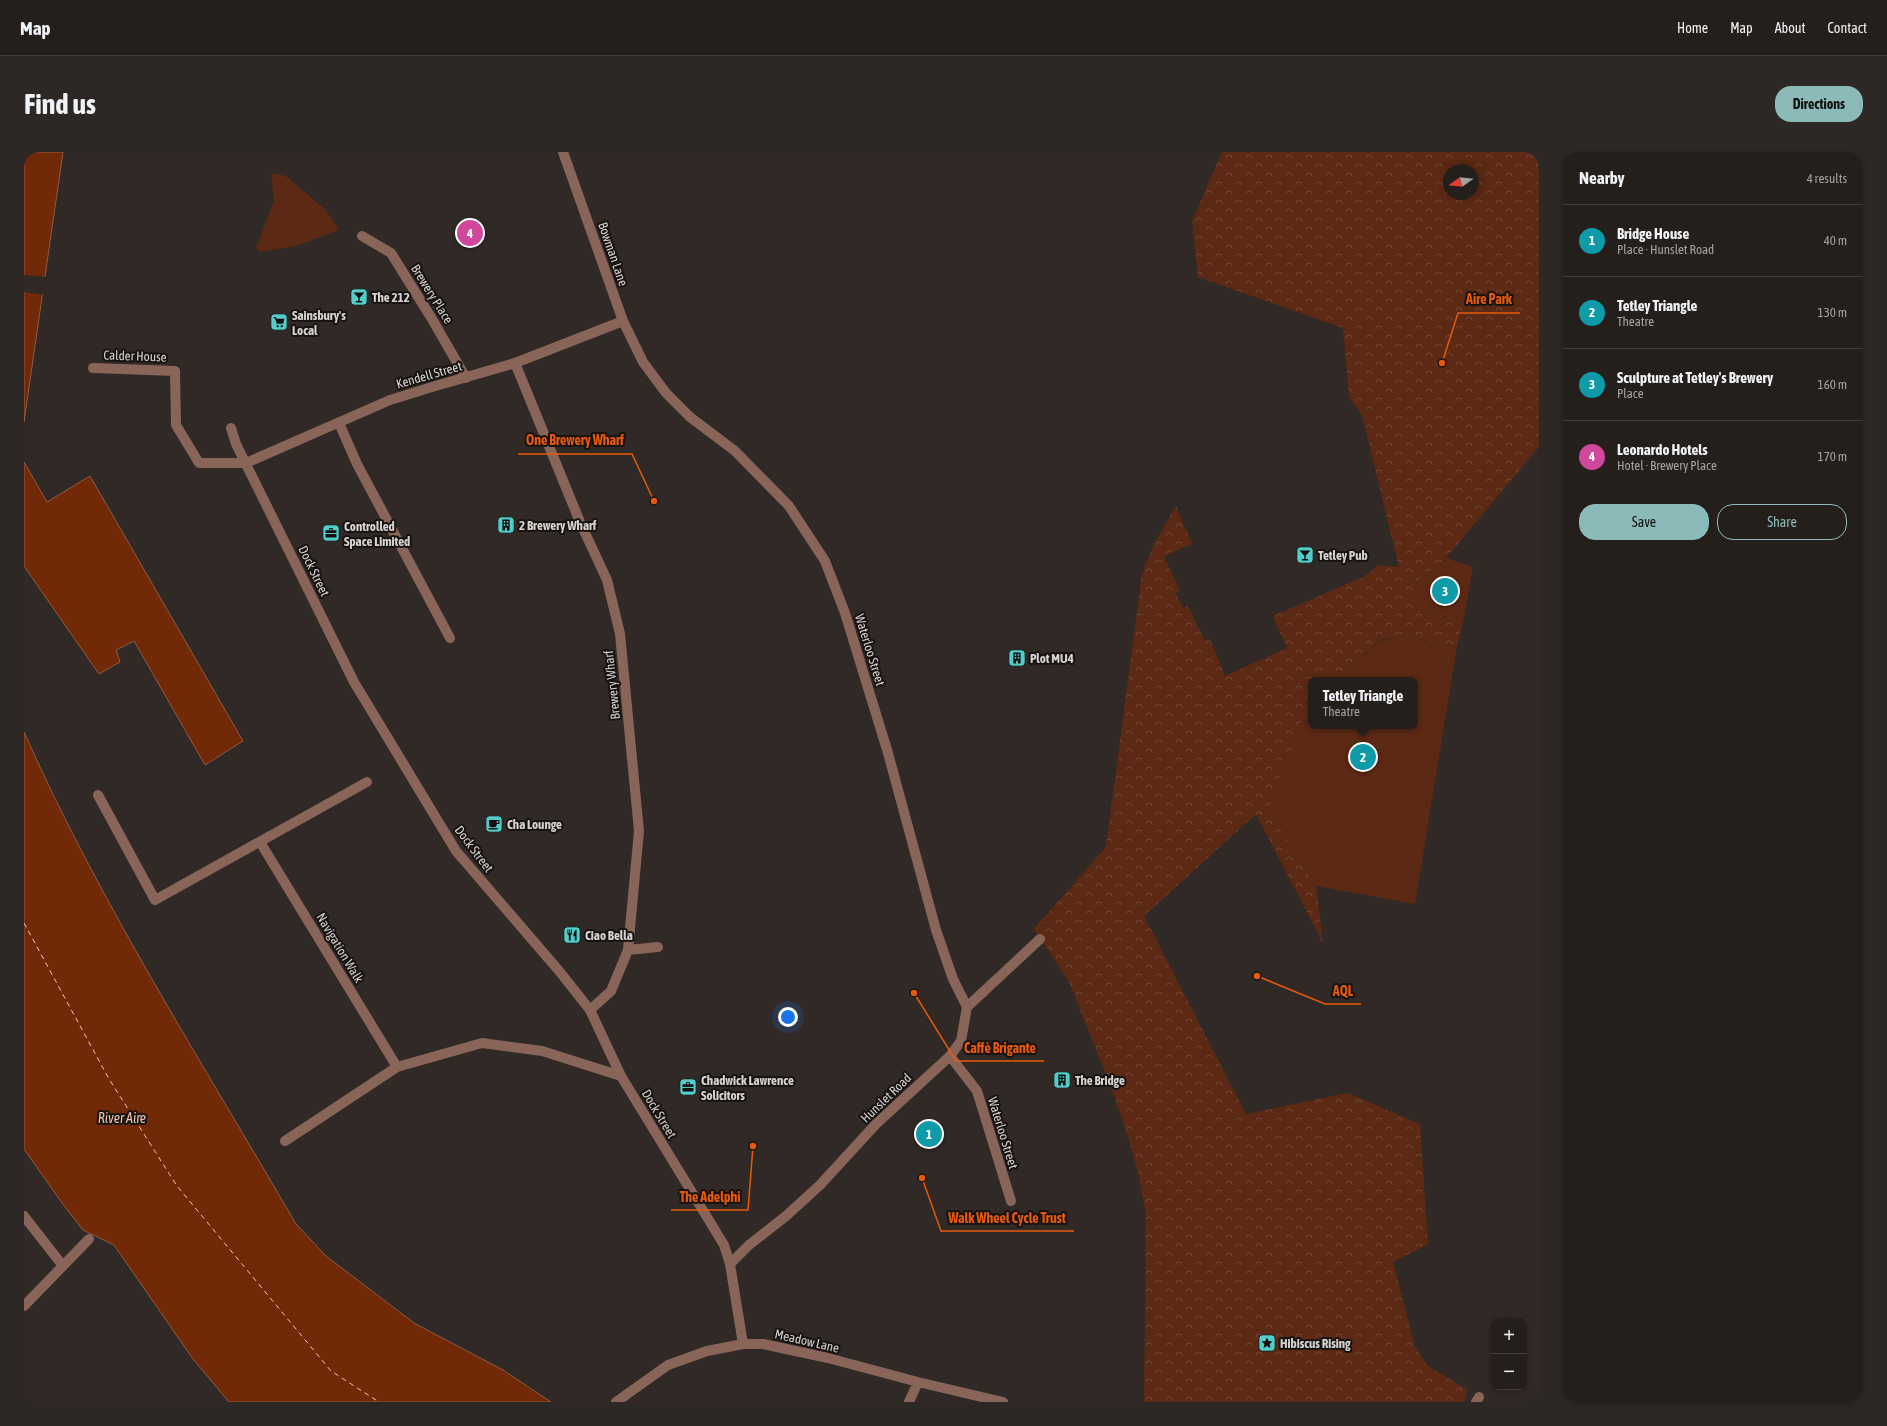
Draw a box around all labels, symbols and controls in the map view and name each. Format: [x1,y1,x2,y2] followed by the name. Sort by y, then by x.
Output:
[20,17,51,39] text: Map
[1677,20,1708,36] text: Home
[1730,20,1753,36] text: Map
[1775,20,1806,36] text: About
[1828,20,1867,36] text: Contact
[1775,86,1863,122] button: Directions
[24,88,96,120] text: Find us
[1443,164,1479,200] north arrow
[1579,168,1625,188] text: Nearby
[1807,171,1847,186] text: 4 results
[457,218,483,248] pin: 4
[595,220,631,288] street label: Bowman Lane
[1617,225,1689,242] text: Bridge House
[1589,233,1595,248] text: 1
[1824,233,1847,248] text: 40 m
[1617,242,1714,257] text: Place · Hunslet Road
[408,262,456,326] street label: Brewery Place
[349,287,369,307] bar icon: The 212
[1458,287,1520,313] callout: Aire Park
[372,290,410,305] place label: The 212
[1465,291,1513,307] text: Aire Park
[1617,297,1697,314] text: Tetley Triangle
[1589,305,1595,320] text: 2
[1818,305,1847,320] text: 130 m
[292,308,346,338] place label: Sainsbury's Local
[269,312,289,332] supermarket icon: Sainsbury's Local
[1617,314,1654,329] text: Theatre
[103,347,167,365] street label: Calder House
[394,358,464,392] street label: Kendell Street
[1617,369,1773,386] text: Sculpture at Tetley's Brewery
[1589,377,1595,392] text: 3
[1818,377,1847,392] text: 160 m
[1617,386,1644,401] text: Place
[518,428,632,454] callout: One Brewery Wharf
[526,432,624,448] text: One Brewery Wharf
[1617,441,1708,458] text: Leonardo Hotels
[1589,449,1595,464] text: 4
[1818,449,1847,464] text: 170 m
[1617,458,1717,473] text: Hotel · Brewery Place
[1579,504,1709,540] button: Save
[1717,504,1847,540] button: Share
[496,515,516,535] building icon: 2 Brewery Wharf
[519,518,597,533] place label: 2 Brewery Wharf
[344,519,410,549] place label: Controlled Space Limited
[321,523,341,543] office icon: Controlled Space Limited
[295,543,333,599] street label: Dock Street
[1295,545,1315,565] bar icon: Tetley Pub
[1318,548,1368,563] place label: Tetley Pub
[1432,576,1458,606] pin: 3
[852,612,888,688] street label: Waterloo Street
[1007,648,1027,668] building icon: Plot MU4
[601,649,623,720] street label: Brewery Wharf
[1030,651,1074,666] place label: Plot MU4
[1308,677,1418,729] popup
[1323,687,1403,704] text: Tetley Triangle
[1323,704,1360,719] text: Theatre
[1350,742,1376,772] pin: 2
[484,814,504,834] cafe icon: Cha Lounge
[507,817,562,832] place label: Cha Lounge
[452,823,496,875] street label: Dock Street
[313,910,367,986] street label: Navigation Walk
[562,925,582,945] restaurant icon: Ciao Bella
[585,928,633,943] place label: Ciao Bella
[1325,978,1361,1004] callout: AQL
[1332,983,1354,999] text: AQL
[778,1007,798,1027] your location
[956,1035,1044,1061] callout: Caffè Brigante
[964,1040,1036,1056] text: Caffè Brigante
[858,1070,914,1126] street label: Hunslet Road
[1052,1070,1072,1090] building icon: The Bridge
[701,1073,794,1103] place label: Chadwick Lawrence Solicitors
[1075,1073,1125,1088] place label: The Bridge
[678,1077,698,1097] office icon: Chadwick Lawrence Solicitors
[639,1087,680,1141] street label: Dock Street
[985,1095,1021,1171] street label: Waterloo Street
[98,1110,146,1126] water label: River Aire
[916,1119,942,1149] pin: 1
[671,1184,748,1210] callout: The Adelphi
[679,1189,741,1205] text: The Adelphi
[941,1205,1074,1231] callout: Walk Wheel Cycle Trust
[947,1210,1066,1226] text: Walk Wheel Cycle Trust
[1491,1318,1527,1390] map controls
[1491,1318,1527,1354] button: +
[773,1326,841,1356] street label: Meadow Lane
[1257,1333,1277,1353] place icon: Hibiscus Rising
[1280,1336,1351,1351] place label: Hibiscus Rising
[1491,1354,1527,1390] button: −

